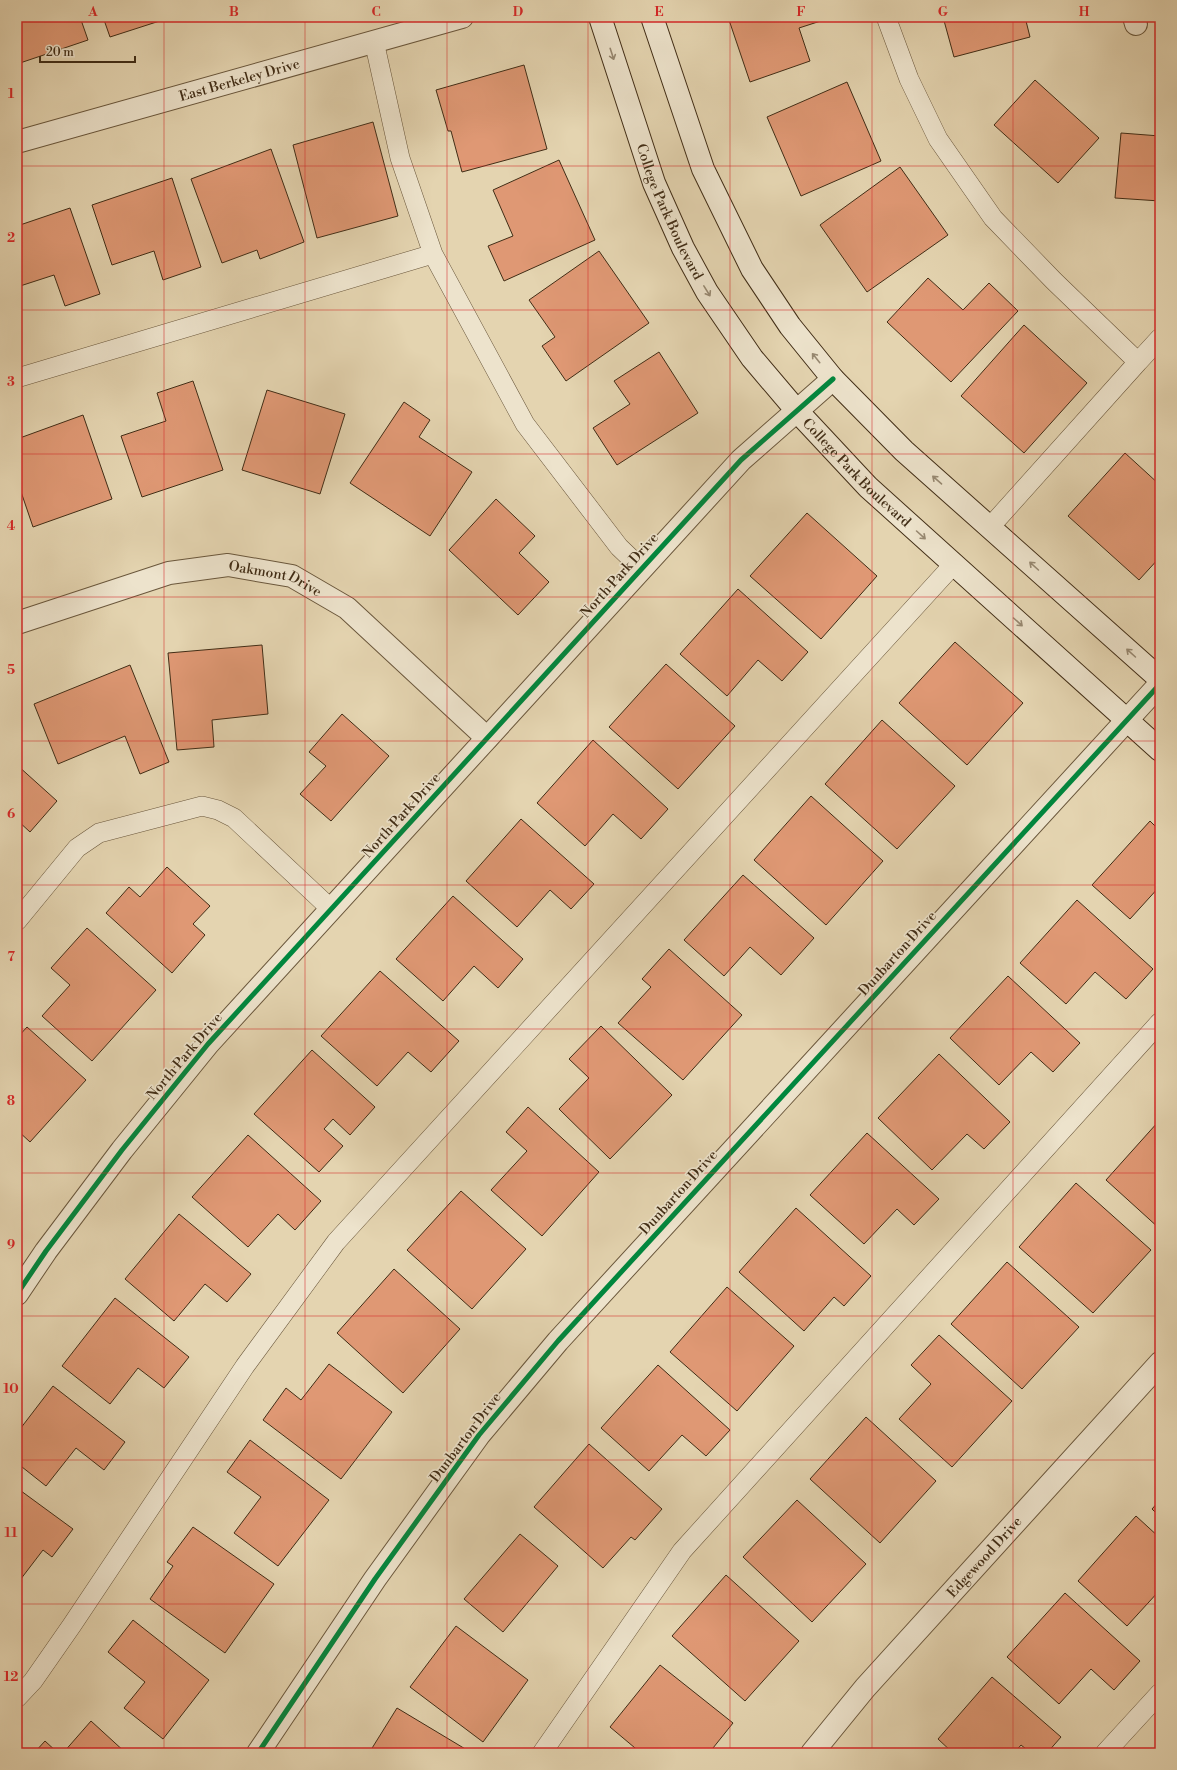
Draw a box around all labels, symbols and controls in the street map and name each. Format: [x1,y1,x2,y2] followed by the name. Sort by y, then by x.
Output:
[87,4,98,20] text: A
[229,4,239,20] text: B
[371,4,381,20] text: C
[513,4,523,20] text: D
[654,4,664,20] text: E
[796,4,806,20] text: F
[938,4,949,20] text: G
[1079,4,1090,20] text: H
[40,38,135,64] scale bar
[46,45,74,60] text: 20 m
[609,47,616,60] one-way arrow
[177,55,302,106] street label: East Berkeley Drive
[8,86,15,102] text: 1
[632,142,707,283] street label: College Park Boulevard
[7,230,15,246] text: 2
[704,285,712,297] one-way arrow
[812,353,821,364] one-way arrow
[7,374,15,390] text: 3
[798,415,914,531] street label: College Park Boulevard
[932,476,942,485] one-way arrow
[7,518,16,534] text: 4
[577,529,663,622] street label: North Park Drive
[916,531,926,540] one-way arrow
[227,557,325,601] street label: Oakmont Drive
[1029,562,1039,571] one-way arrow
[1012,618,1023,627] one-way arrow
[1126,649,1136,658] one-way arrow
[7,662,15,678] text: 5
[359,769,445,862] street label: North Park Drive
[7,806,15,822] text: 6
[855,907,941,1000] street label: Dunbarton Drive
[7,949,15,965] text: 7
[143,1009,227,1104] street label: North Park Drive
[7,1093,15,1109] text: 8
[636,1146,722,1239] street label: Dunbarton Drive
[7,1237,15,1253] text: 9
[3,1381,19,1397] text: 10
[426,1389,506,1486] street label: Dunbarton Drive
[943,1513,1026,1602] street label: Edgewood Drive
[5,1525,18,1541] text: 11
[4,1669,18,1685] text: 12

